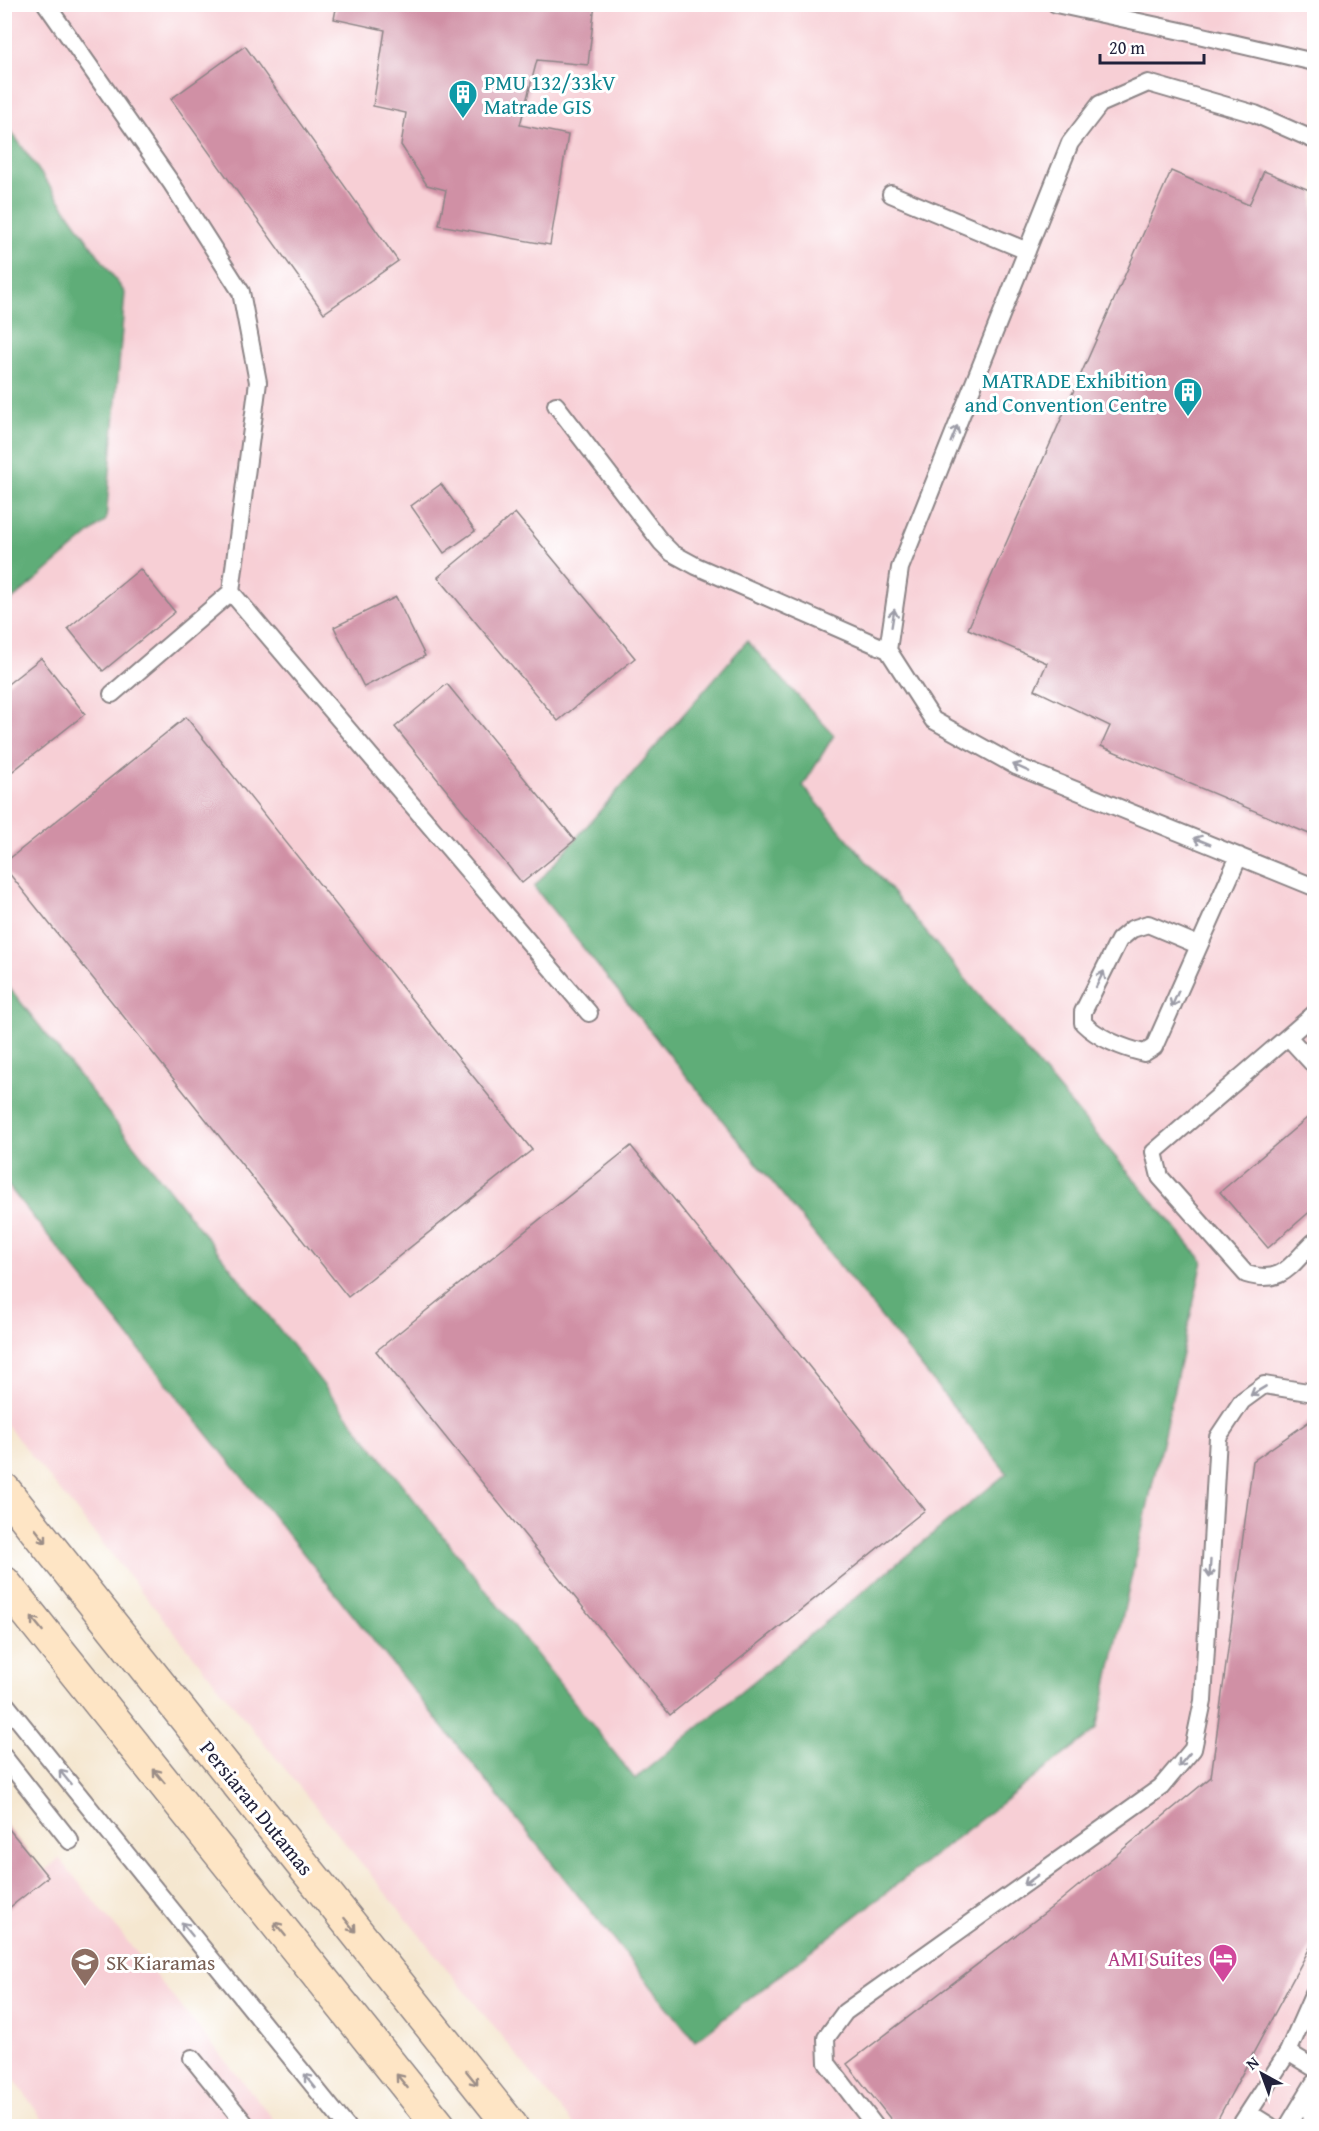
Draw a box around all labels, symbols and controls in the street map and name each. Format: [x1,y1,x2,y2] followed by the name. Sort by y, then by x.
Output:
[1100,27,1204,65] scale bar
[1109,34,1145,61] text: 20 m
[484,67,616,122] place label: PMU 132/33kV Matrade GIS
[447,78,479,120] building icon: PMU 132/33kV Matrade GIS
[965,365,1167,420] place label: MATRADE Exhibition and Convention Centre
[1172,376,1204,418] building icon: MATRADE Exhibition and Convention Centre
[949,425,960,444] one-way arrow
[887,609,898,629] one-way arrow
[1013,762,1031,773] one-way arrow
[1193,835,1212,846] one-way arrow
[1094,971,1106,989] one-way arrow
[1169,989,1180,1008] one-way arrow
[1250,1385,1267,1397] one-way arrow
[34,1528,47,1544] one-way arrow
[1205,1559,1216,1579] one-way arrow
[30,1616,43,1632] one-way arrow
[193,1734,321,1882] street label: Persiaran Dutamas
[1177,1751,1190,1767] one-way arrow
[152,1768,165,1784] one-way arrow
[59,1770,72,1786] one-way arrow
[1024,1873,1040,1886] one-way arrow
[344,1917,357,1933] one-way arrow
[181,1921,194,1937] one-way arrow
[274,1921,287,1937] one-way arrow
[1207,1942,1239,1984] hotel icon: AMI Suites
[1108,1943,1202,1974] place label: AMI Suites
[69,1946,101,1988] school or university icon: SK Kiaramas
[106,1947,215,1978] place label: SK Kiaramas
[1232,2044,1292,2104] north arrow
[1240,2050,1264,2075] text: N
[465,2070,478,2086] one-way arrow
[303,2073,316,2089] one-way arrow
[396,2073,409,2089] one-way arrow

